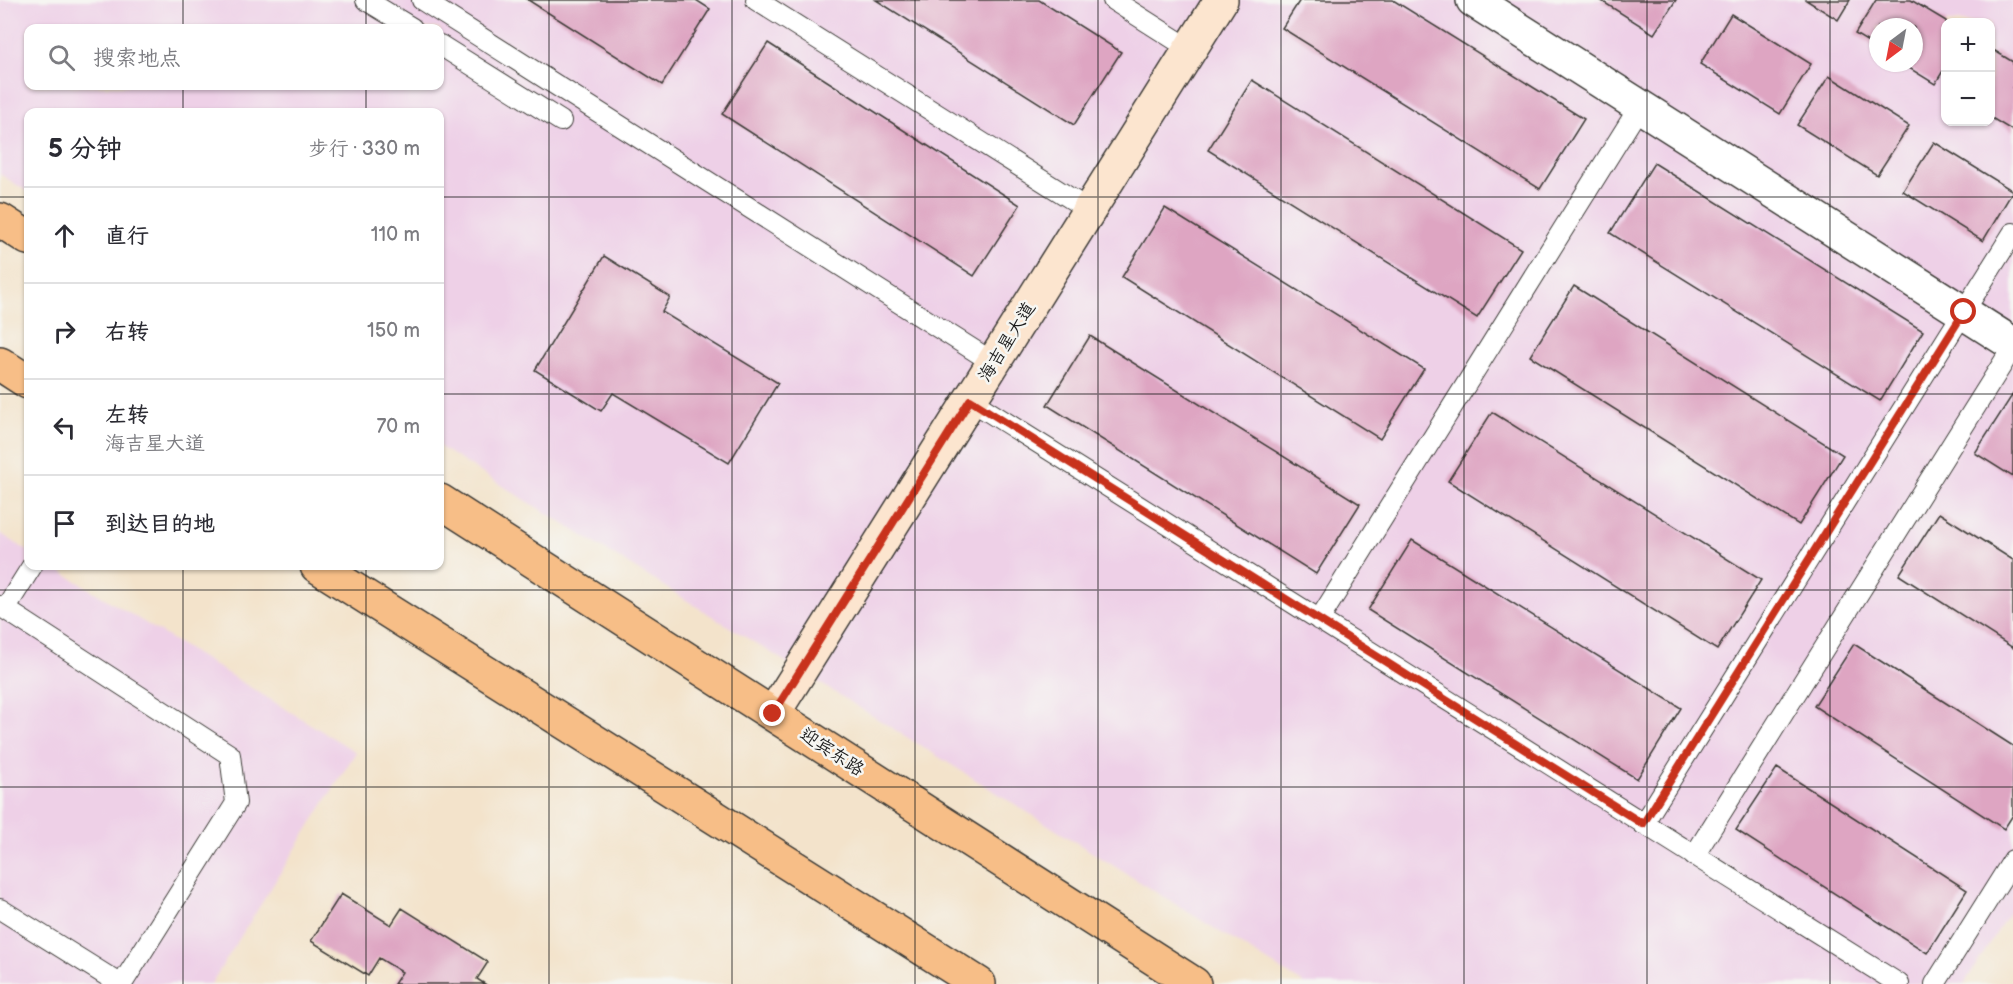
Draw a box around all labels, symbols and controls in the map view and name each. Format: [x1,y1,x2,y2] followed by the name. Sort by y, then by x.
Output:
[1869,18,1923,72] north arrow
[1941,18,1995,126] map controls
[1941,18,1995,72] button: +
[24,24,444,90] search box
[45,41,78,74] icon: search
[93,45,181,72] text: 搜索地点
[1941,72,1995,126] button: −
[48,134,122,165] text: 5 分钟
[309,137,420,161] text: 步行 · 330 m
[48,219,81,252] icon: ahead
[105,223,149,250] text: 直行
[371,223,420,247] text: 110 m
[974,298,1040,386] street label: 海吉星大道
[1950,298,1976,324] route start
[48,315,81,348] icon: right
[105,319,149,346] text: 右转
[367,319,420,343] text: 150 m
[105,402,149,429] text: 左转
[48,411,81,444] icon: left
[376,415,420,439] text: 70 m
[105,432,205,456] text: 海吉星大道
[48,507,81,540] icon: arrive
[105,511,215,538] text: 到达目的地
[759,700,785,726] route end
[796,724,868,780] street label: 迎宾东路

